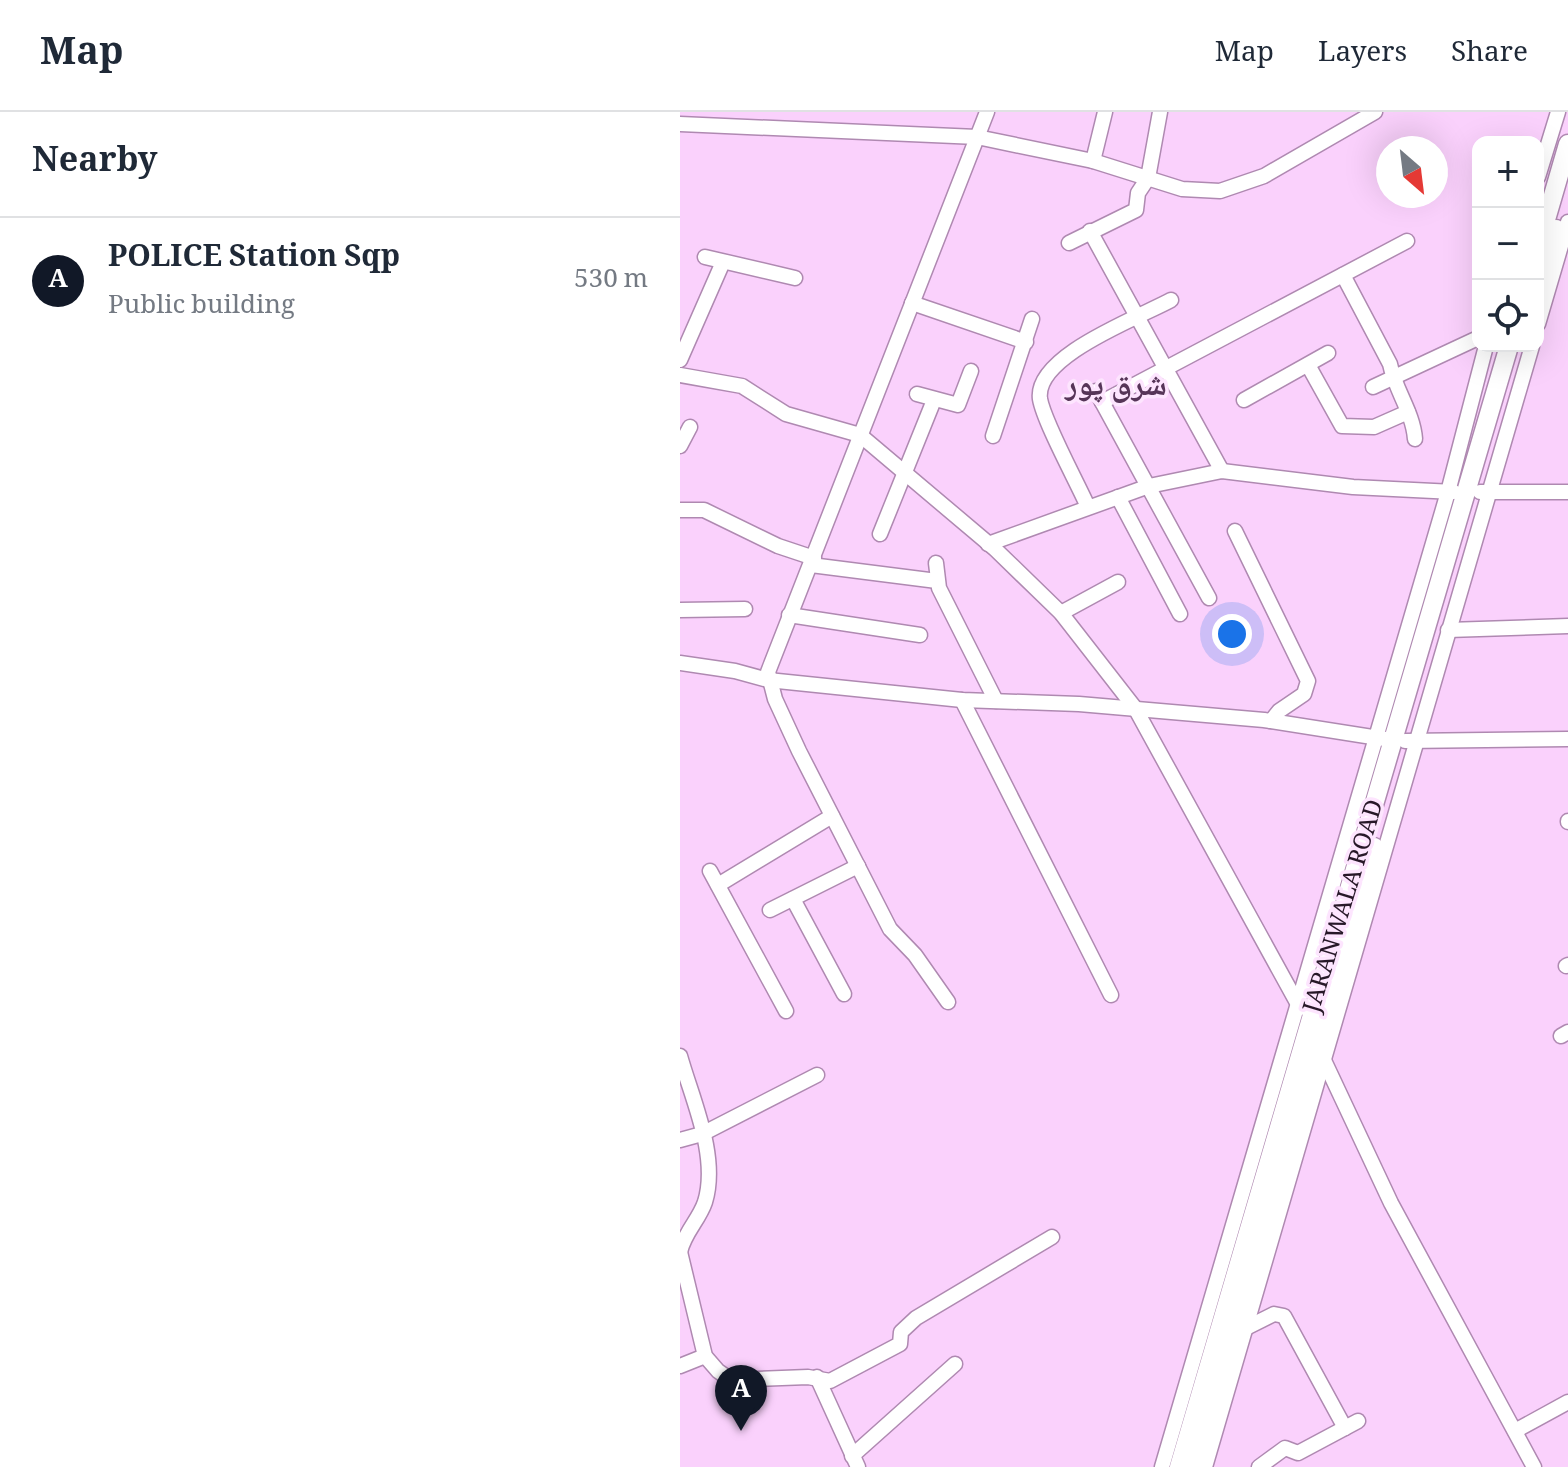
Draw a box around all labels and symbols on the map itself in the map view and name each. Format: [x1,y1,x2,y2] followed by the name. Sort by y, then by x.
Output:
[1376,136,1448,208] north arrow
[1063,361,1167,415] district label: شرق پور
[1212,614,1252,654] your location
[1293,795,1397,1019] street label: JARANWALA ROAD
[715,1365,767,1431] pin: A

